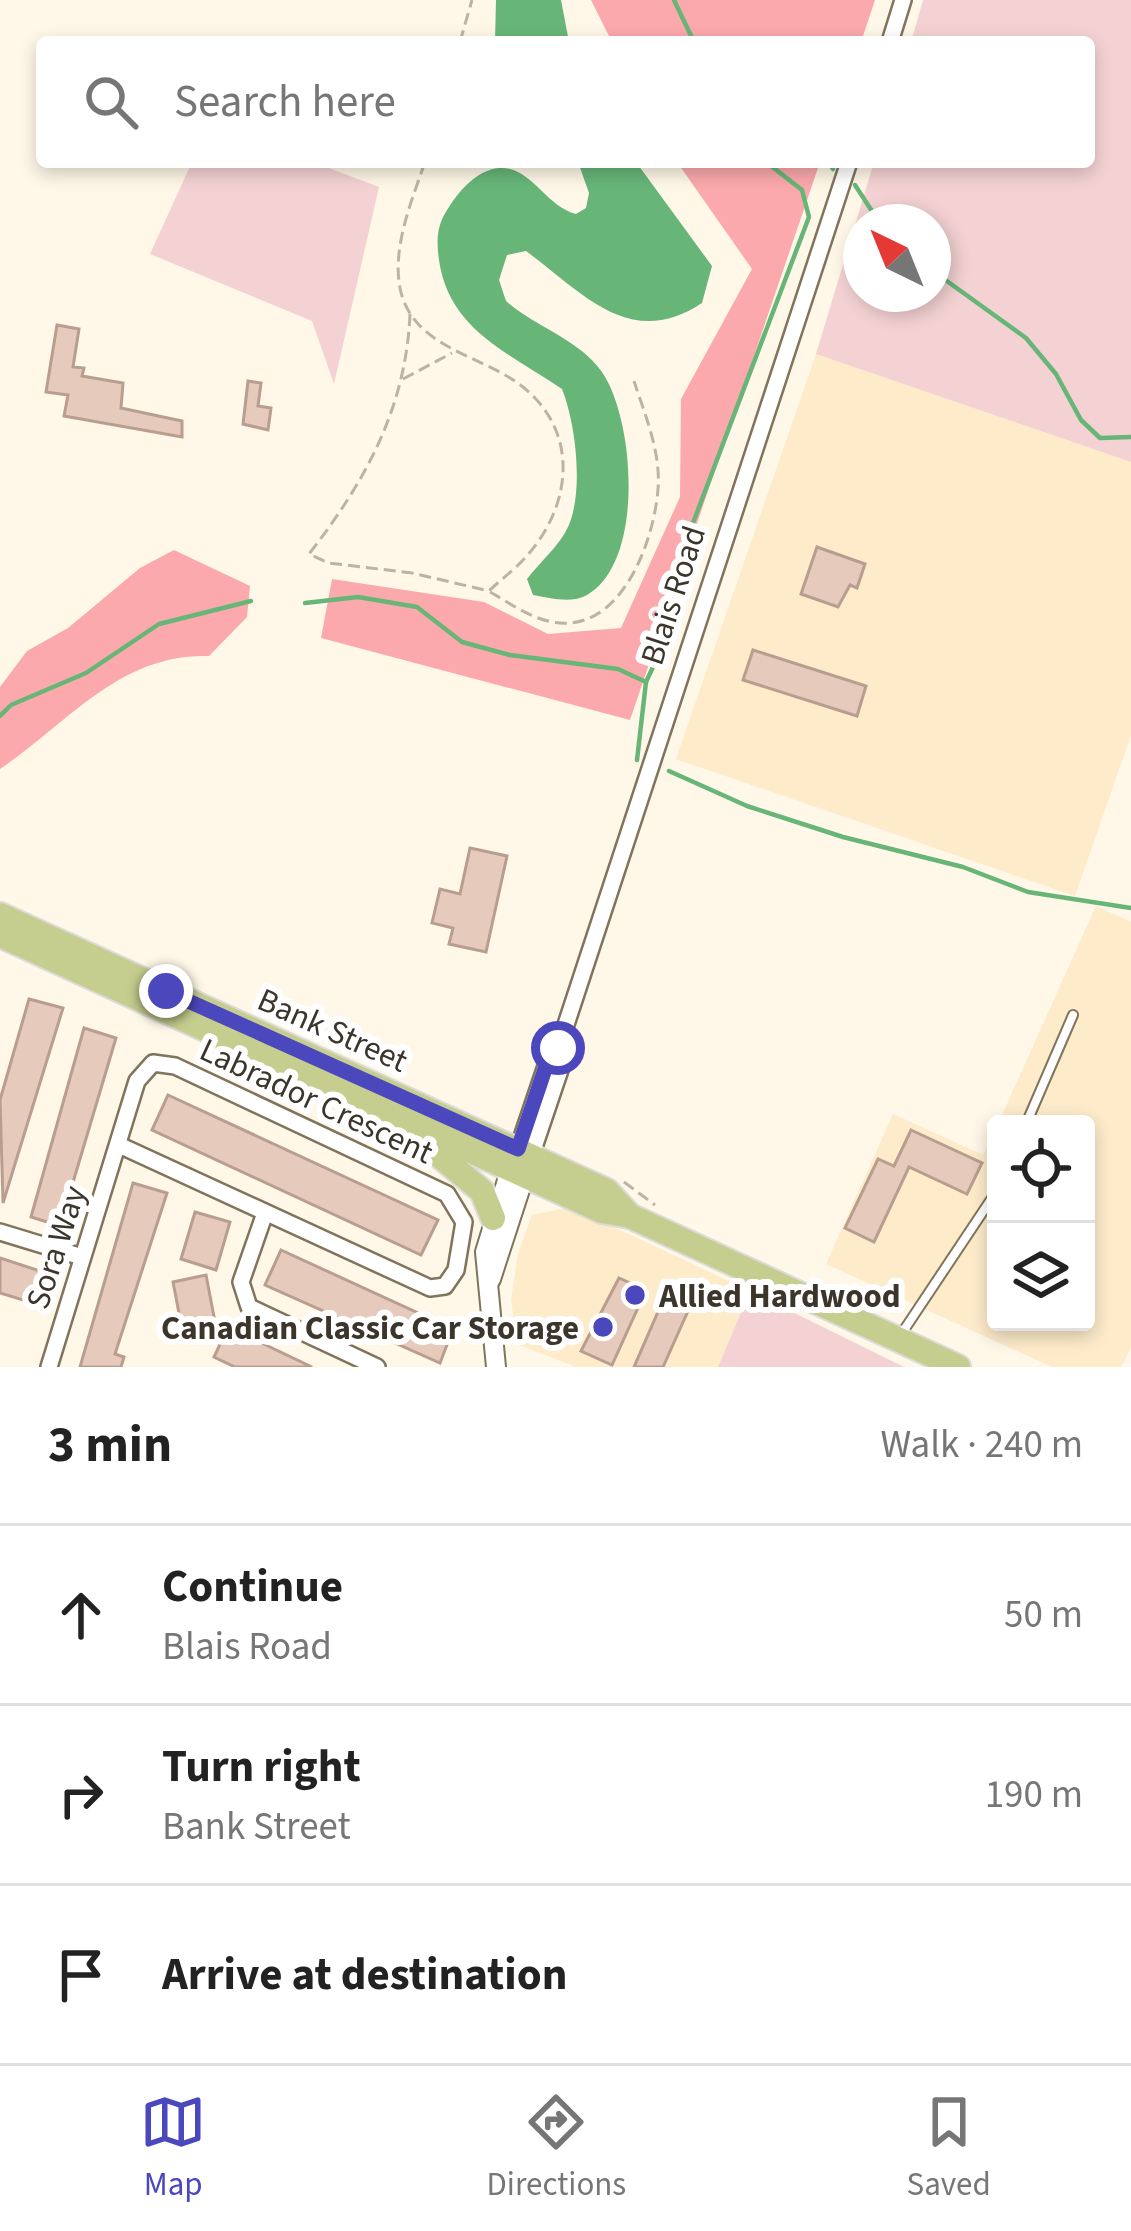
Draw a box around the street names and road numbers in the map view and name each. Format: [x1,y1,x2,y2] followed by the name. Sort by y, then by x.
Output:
[629,520,718,671] street label: Blais Road
[250,976,415,1084] street label: Bank Street
[192,1027,441,1176] street label: Labrador Crescent
[14,1179,99,1315] street label: Sora Way

